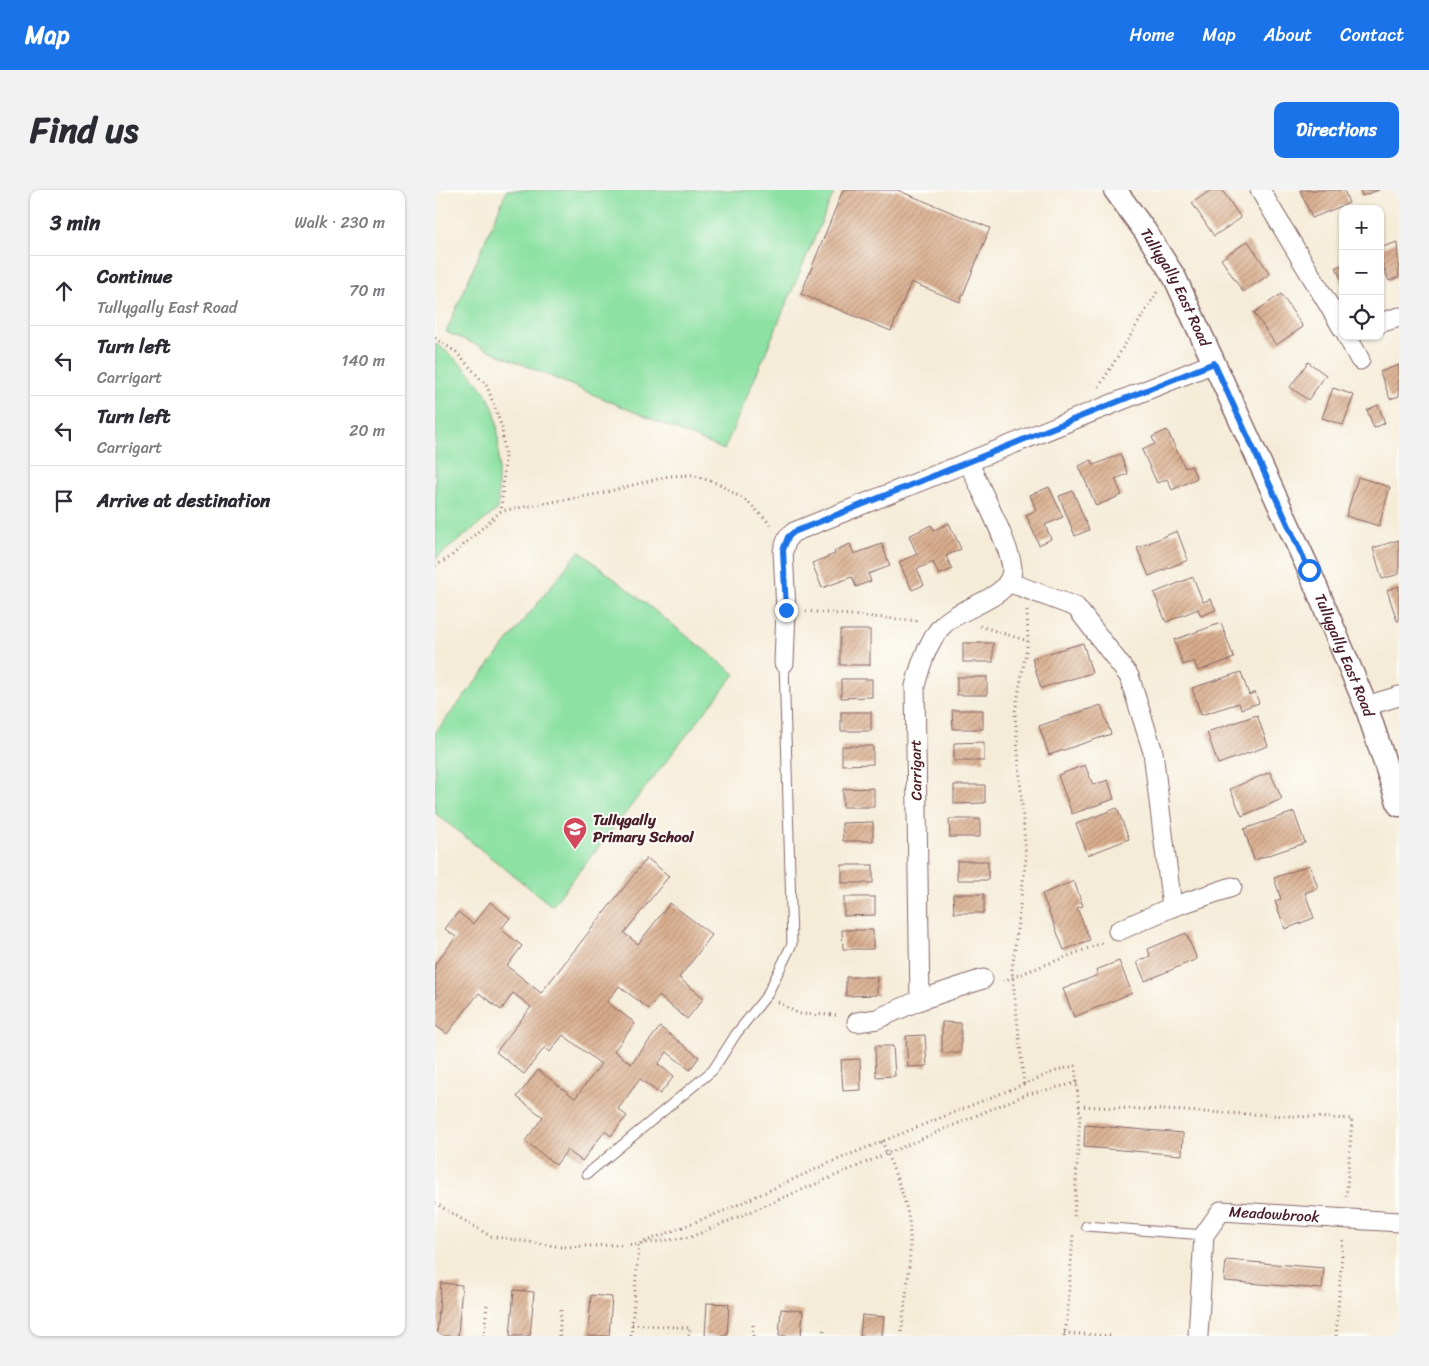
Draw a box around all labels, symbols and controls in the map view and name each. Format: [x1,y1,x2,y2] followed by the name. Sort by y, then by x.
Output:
[25,14,69,56] text: Map
[1130,19,1175,51] text: Home
[1203,19,1236,51] text: Map
[1264,19,1312,51] text: About
[1340,19,1404,51] text: Contact
[30,99,138,161] text: Find us
[1274,102,1399,158] button: Directions
[50,204,100,242] text: 3 min
[1339,205,1384,340] map controls
[1339,205,1384,250] button: +
[294,208,385,237] text: Walk · 230 m
[1133,223,1218,352] street label: Tullygally East Road
[1339,250,1384,295] button: −
[97,260,173,293] text: Continue
[349,276,385,305] text: 70 m
[50,277,78,305] icon: ahead
[97,293,237,322] text: Tullygally East Road
[1339,295,1384,340] button: locate
[97,330,170,363] text: Turn left
[342,346,385,375] text: 140 m
[50,347,78,375] icon: left
[97,363,162,392] text: Carrigart
[97,400,170,433] text: Turn left
[349,416,385,445] text: 20 m
[50,417,78,445] icon: left
[97,433,162,462] text: Carrigart
[97,484,270,517] text: Arrive at destination
[50,487,78,515] icon: arrive
[1298,559,1321,582] route start
[1307,589,1382,721] street label: Tullygally East Road
[775,599,798,622] route end
[902,739,930,801] street label: Carrigart
[593,807,694,850] place label: Tullygally Primary School
[562,816,588,850] school or university icon: Tullygally Primary School
[1228,1199,1320,1230] street label: Meadowbrook

